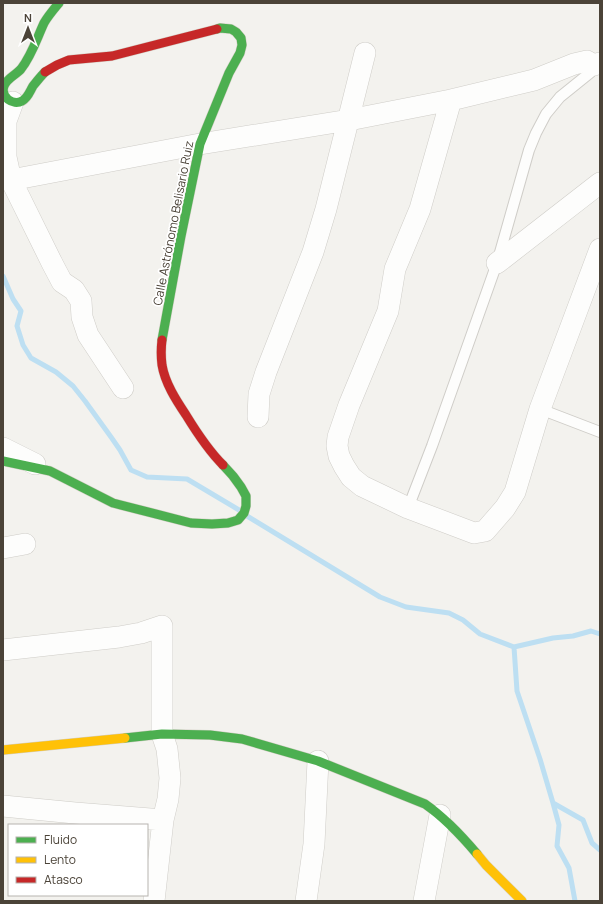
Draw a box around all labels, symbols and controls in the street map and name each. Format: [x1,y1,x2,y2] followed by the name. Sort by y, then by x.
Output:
[8,8,48,48] north arrow
[24,10,32,25] text: N
[149,139,197,307] street label: Calle Astrónomo Belisario Ruiz
[8,824,148,896] legend
[44,831,77,848] text: Fluido
[44,851,76,868] text: Lento
[44,871,83,888] text: Atasco

